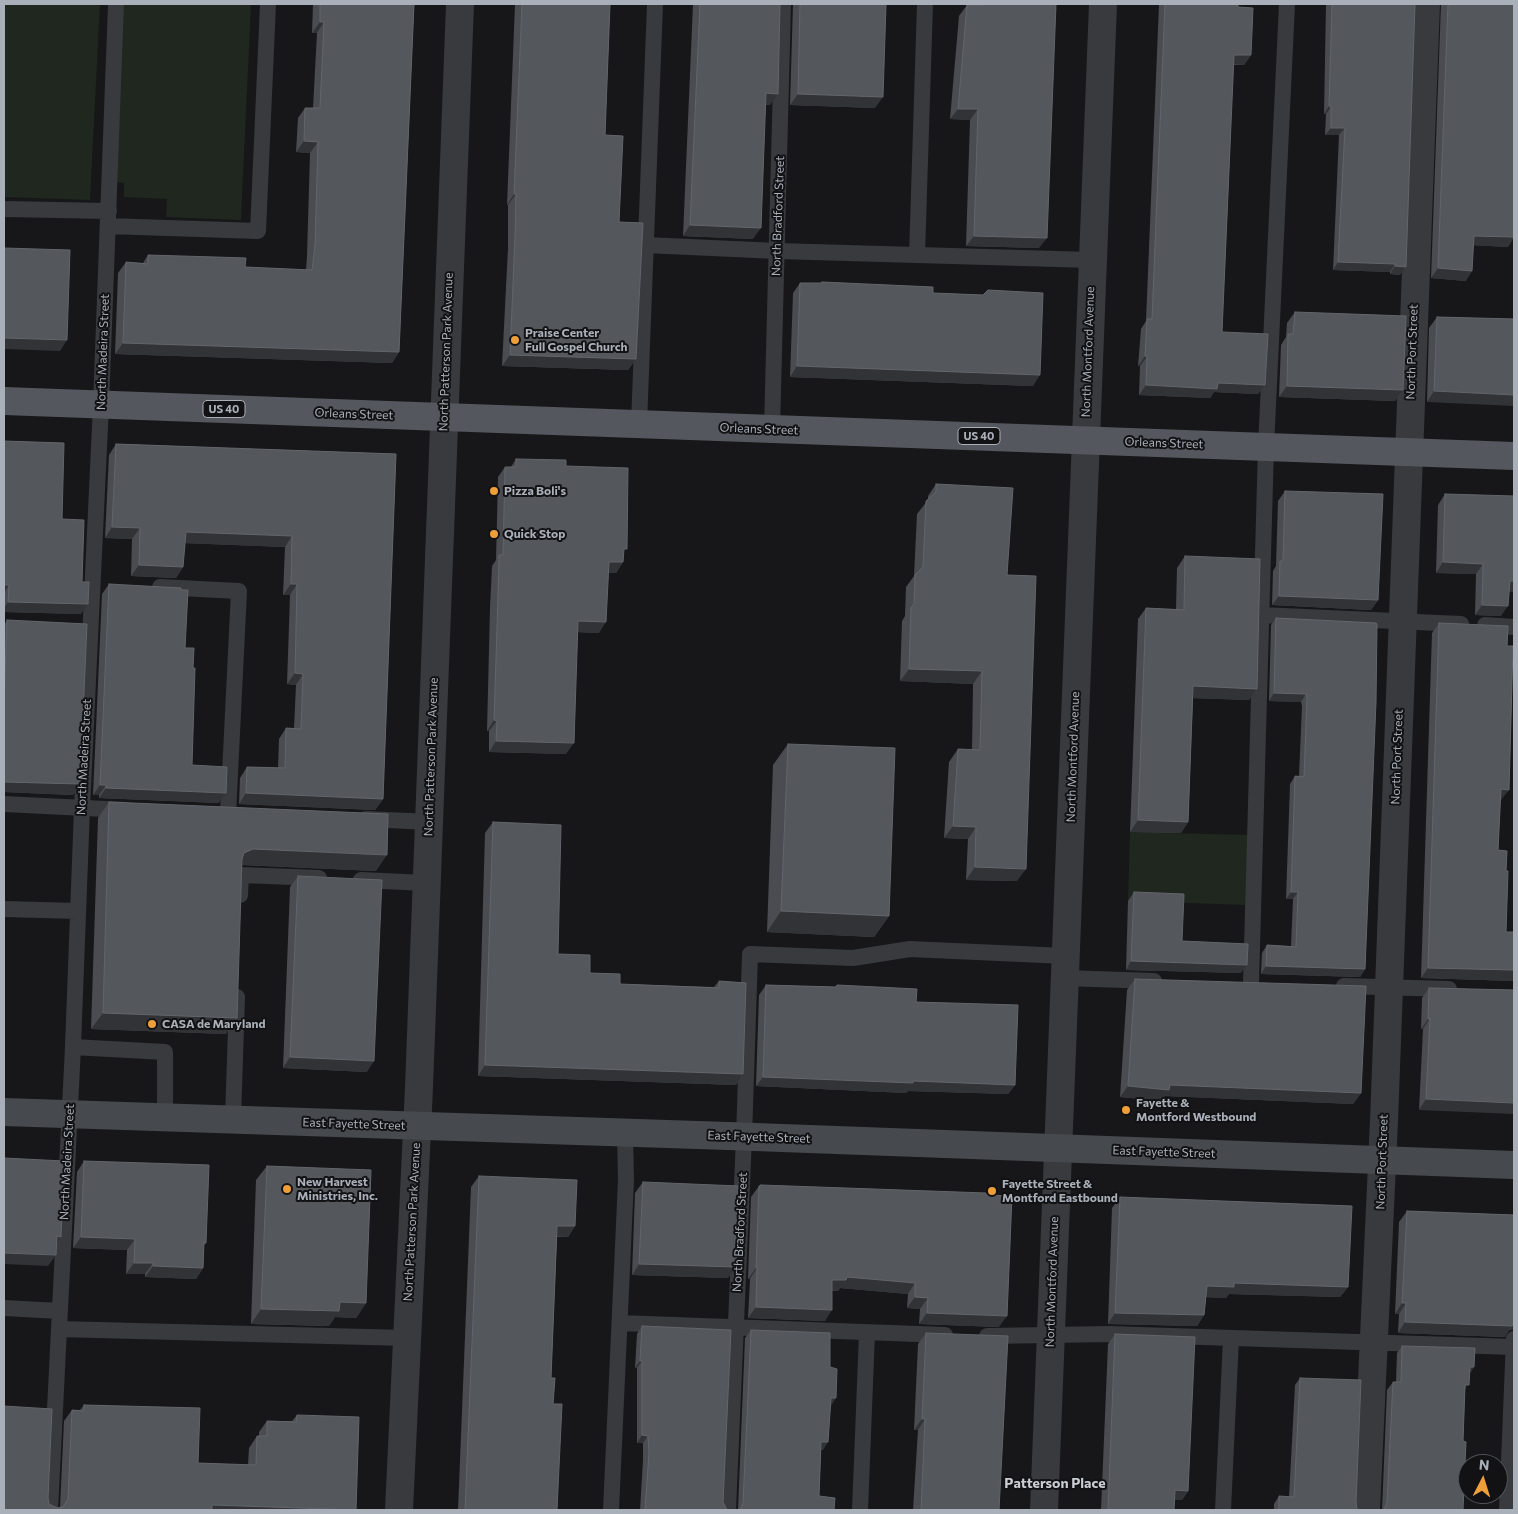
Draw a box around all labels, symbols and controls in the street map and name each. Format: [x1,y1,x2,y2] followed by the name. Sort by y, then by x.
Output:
[769,156,787,276] street label: North Bradford Street
[436,272,456,432] street label: North Patterson Park Avenue
[1079,286,1097,418] street label: North Montford Avenue
[94,294,112,410] street label: North Madeira Street
[1403,304,1421,400] street label: North Port Street
[525,326,627,354] place label: Praise Center Full Gospel Church
[509,334,521,346] marker: Praise Center Full Gospel Church
[203,400,245,418] road number: US 40
[314,405,394,423] street label: Orleans Street
[719,420,799,438] street label: Orleans Street
[958,428,1000,444] road number: US 40
[1124,434,1204,452] street label: Orleans Street
[504,484,566,498] place label: Pizza Boli's
[488,485,500,497] marker: Pizza Boli's
[504,527,565,541] place label: Quick Stop
[488,528,500,540] marker: Quick Stop
[421,677,441,837] street label: North Patterson Park Avenue
[1064,691,1082,823] street label: North Montford Avenue
[74,699,94,815] street label: North Madeira Street
[1388,709,1406,805] street label: North Port Street
[162,1017,265,1031] place label: CASA de Maryland
[146,1018,158,1030] marker: CASA de Maryland
[1136,1096,1256,1124] place label: Fayette & Montford Westbound
[57,1104,77,1220] street label: North Madeira Street
[1120,1104,1132,1116] marker: Fayette & Montford Westbound
[1373,1114,1391,1210] street label: North Port Street
[302,1115,406,1133] street label: East Fayette Street
[707,1128,811,1146] street label: East Fayette Street
[401,1142,423,1302] street label: North Patterson Park Avenue
[1112,1143,1216,1161] street label: East Fayette Street
[730,1172,750,1292] street label: North Bradford Street
[297,1175,378,1203] place label: New Harvest Ministries, Inc.
[1002,1177,1118,1205] place label: Fayette Street & Montford Eastbound
[281,1183,293,1195] marker: New Harvest Ministries, Inc.
[986,1185,998,1197] marker: Fayette Street & Montford Eastbound
[1043,1216,1061,1348] street label: North Montford Avenue
[1458,1454,1508,1504] north arrow
[1478,1456,1490,1473] text: N
[1004,1475,1106,1491] district label: Patterson Place

